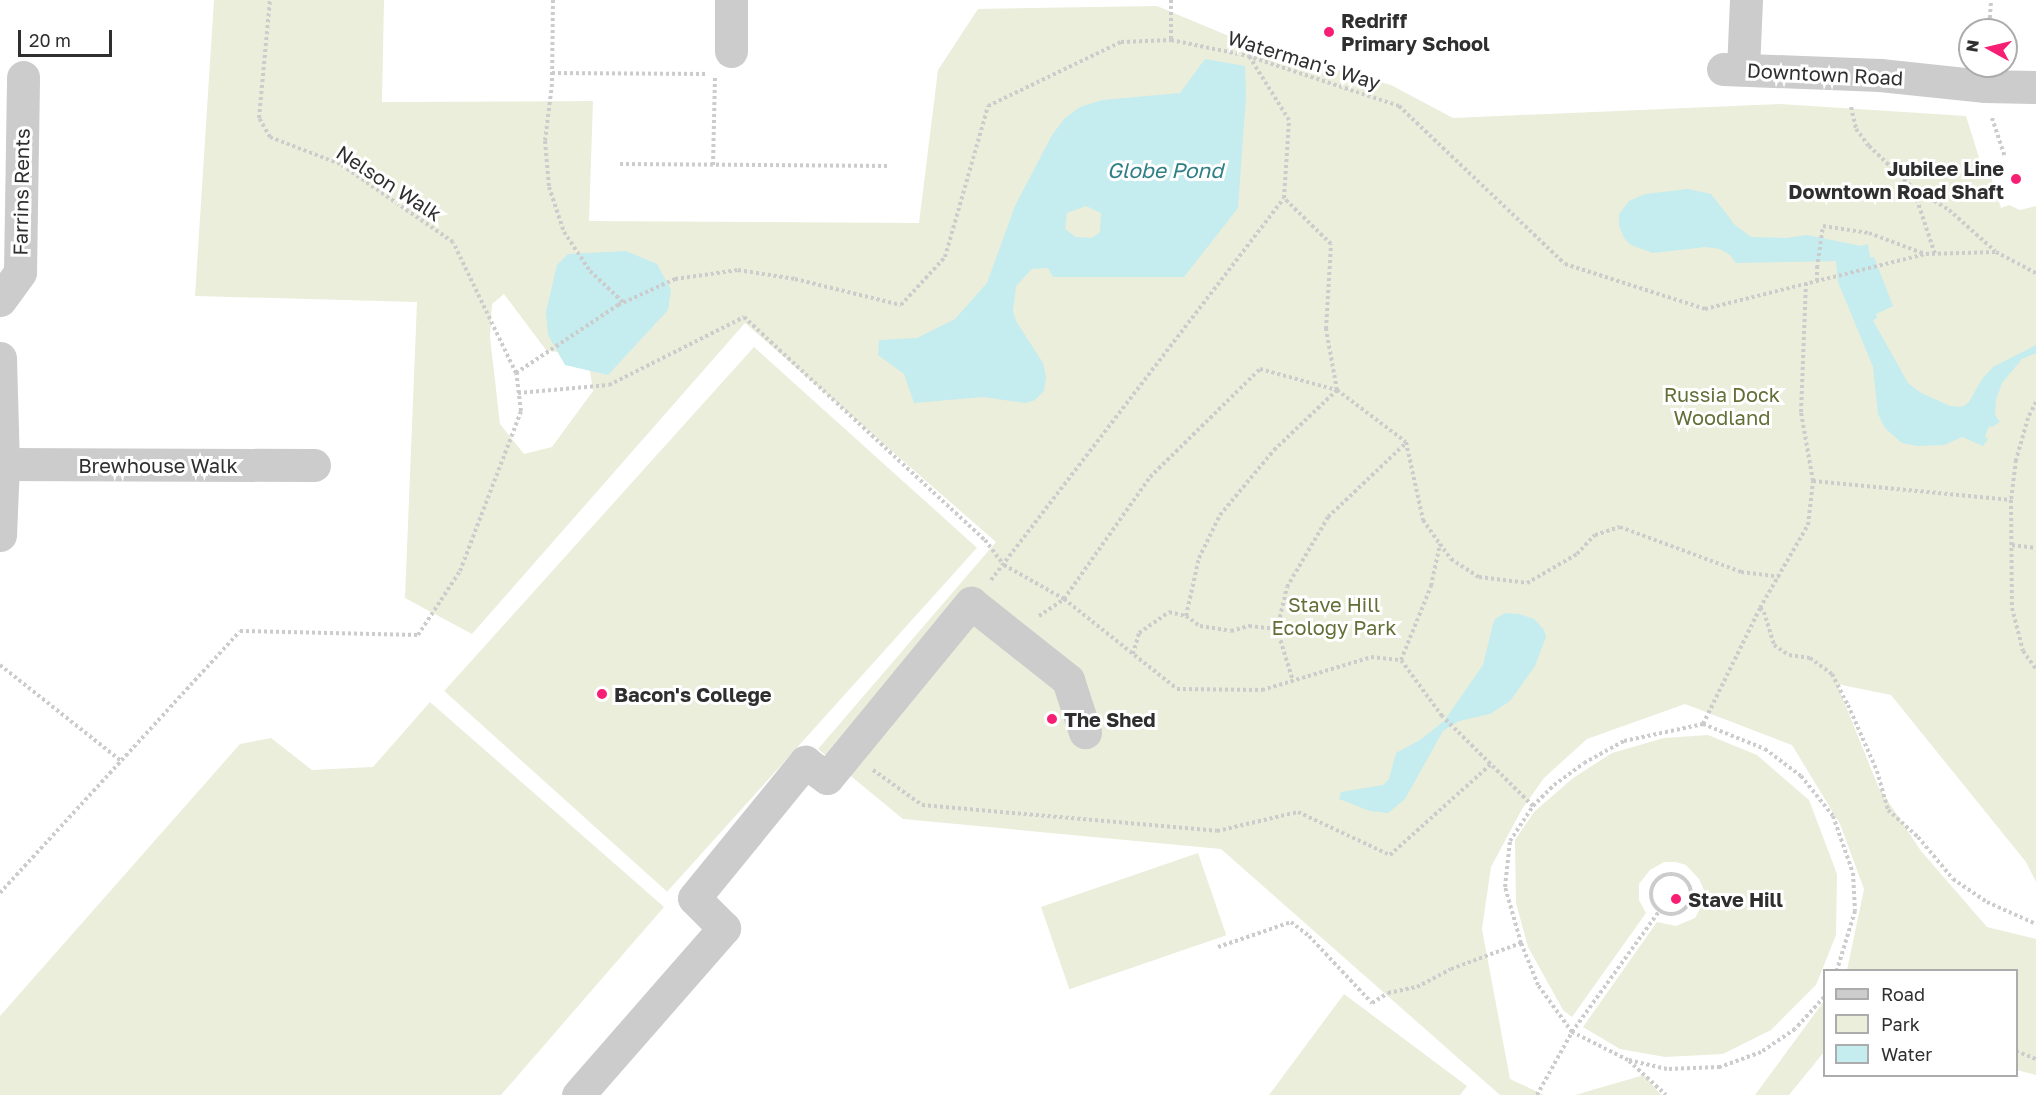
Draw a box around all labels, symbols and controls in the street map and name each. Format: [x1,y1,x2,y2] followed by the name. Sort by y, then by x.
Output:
[1341,8,1490,55] place label: Redriff Primary School
[21,18,116,56] scale bar
[1958,18,2018,78] north arrow
[1225,25,1383,95] street label: Waterman's Way
[1322,25,1336,39] marker: Redriff Primary School
[29,29,71,51] text: 20 m
[1961,38,1983,53] text: N
[1746,58,1904,90] street label: Downtown Road
[8,128,34,256] street label: Farrins Rents
[332,140,446,226] street label: Nelson Walk
[1788,156,2004,203] place label: Jubilee Line Downtown Road Shaft
[1107,157,1223,183] water label: Globe Pond
[2009,172,2023,186] marker: Jubilee Line Downtown Road Shaft
[1664,383,1780,430] park label: Russia Dock Woodland
[78,453,238,477] street label: Brewhouse Walk
[1272,592,1396,639] park label: Stave Hill Ecology Park
[614,682,772,706] place label: Bacon's College
[595,687,609,701] marker: Bacon's College
[1064,707,1155,731] place label: The Shed
[1045,712,1059,726] marker: The Shed
[1688,887,1783,911] place label: Stave Hill
[1669,892,1683,906] marker: Stave Hill
[1823,969,2018,1077] legend
[1881,983,1925,1005] text: Road
[1881,1013,1920,1035] text: Park
[1881,1043,1932,1065] text: Water

